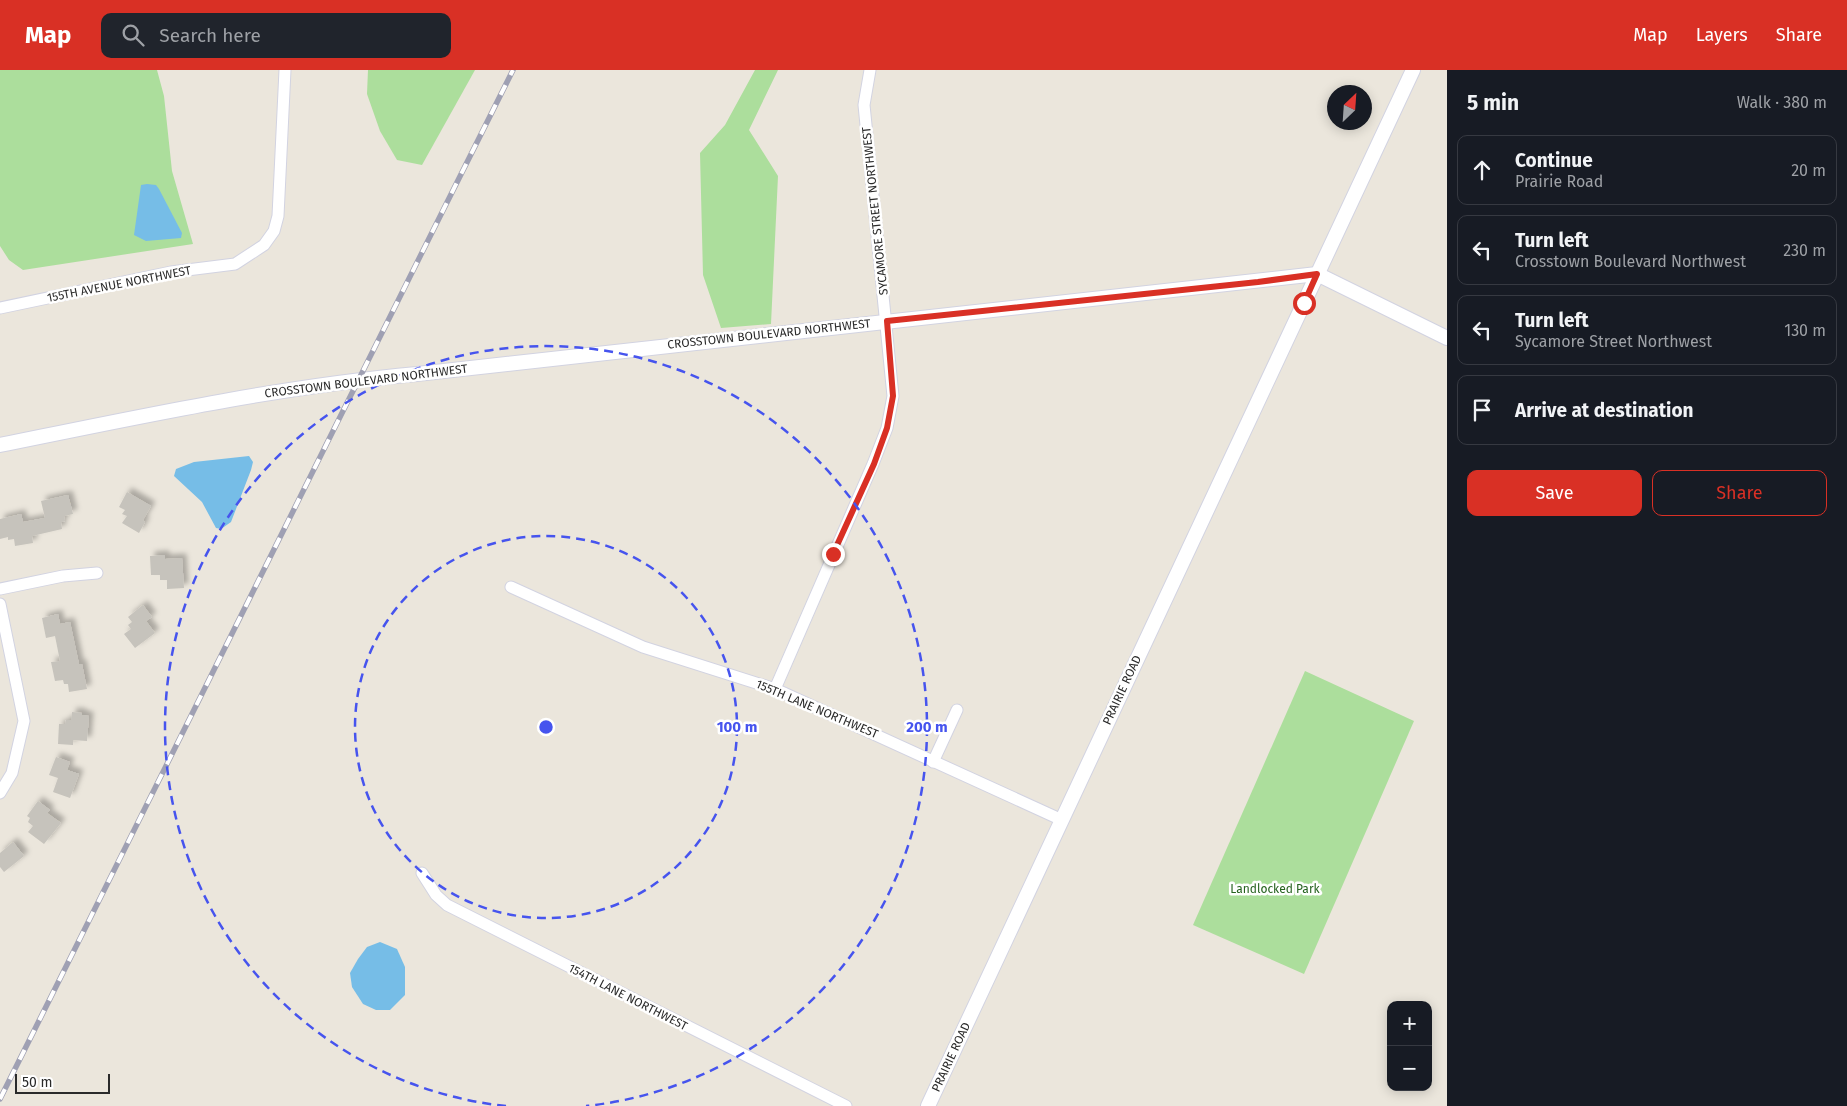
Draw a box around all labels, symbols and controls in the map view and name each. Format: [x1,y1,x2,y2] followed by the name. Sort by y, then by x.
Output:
[101,13,451,58] search box
[25,21,71,49] text: Map
[119,21,147,49] icon: search
[159,24,261,47] text: Search here
[1633,24,1668,46] text: Map
[1696,24,1748,46] text: Layers
[1776,24,1822,46] text: Share
[1327,85,1372,130] north arrow
[1467,90,1519,116] text: 5 min
[1737,93,1827,112] text: Walk · 380 m
[859,125,891,296] street label: SYCAMORE STREET NORTHWEST
[1515,149,1593,172] text: Continue
[1468,156,1496,184] icon: ahead
[1791,161,1826,180] text: 20 m
[1515,172,1603,191] text: Prairie Road
[1515,229,1589,252] text: Turn left
[1468,236,1496,264] icon: left
[1783,241,1826,260] text: 230 m
[1515,252,1746,271] text: Crosstown Boulevard Northwest
[46,263,193,305] street label: 155TH AVENUE NORTHWEST
[1293,292,1316,315] route start
[1515,309,1589,332] text: Turn left
[667,316,872,352] street label: CROSSTOWN BOULEVARD NORTHWEST
[1468,316,1496,344] icon: left
[1784,321,1826,340] text: 130 m
[1515,332,1712,351] text: Sycamore Street Northwest
[264,362,469,400] street label: CROSSTOWN BOULEVARD NORTHWEST
[1468,396,1496,424] icon: arrive
[1515,399,1694,422] text: Arrive at destination
[1467,470,1642,516] button: Save
[1652,470,1827,516] button: Share
[822,543,845,566] route end
[1100,653,1144,727] street label: PRAIRIE ROAD
[754,677,881,741] street label: 155TH LANE NORTHWEST
[537,718,555,736] centre of rings
[717,718,757,736] text: 100 m
[906,718,948,736] text: 200 m
[1230,882,1321,896] park label: Landlocked Park
[566,961,691,1034] street label: 154TH LANE NORTHWEST
[1387,1001,1432,1091] map controls
[1387,1001,1432,1046] button: +
[929,1020,973,1094] street label: PRAIRIE ROAD
[1387,1046,1432,1091] button: −
[15,1071,110,1094] scale bar
[22,1074,53,1091] text: 50 m

